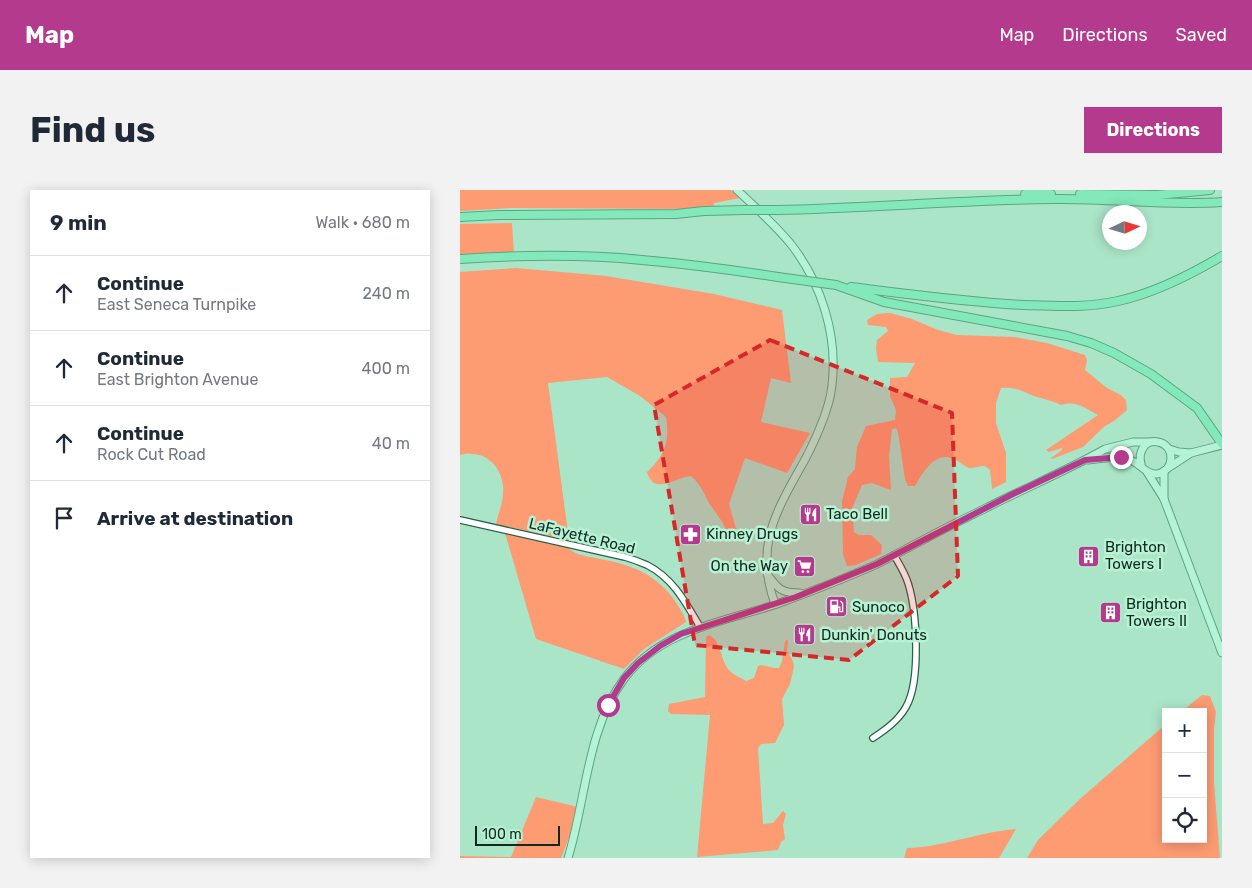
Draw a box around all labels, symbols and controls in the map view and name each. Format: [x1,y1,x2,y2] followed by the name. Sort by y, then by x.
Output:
[25,21,74,49] text: Map
[999,24,1034,46] text: Map
[1062,24,1148,46] text: Directions
[1176,24,1227,46] text: Saved
[1084,107,1222,153] button: Directions
[30,109,155,151] text: Find us
[1102,205,1147,250] north arrow
[50,210,107,235] text: 9 min
[315,213,410,232] text: Walk · 680 m
[97,272,184,295] text: Continue
[50,279,78,307] icon: ahead
[363,284,410,303] text: 240 m
[97,295,256,314] text: East Seneca Turnpike
[97,347,184,370] text: Continue
[50,354,78,382] icon: ahead
[362,359,410,378] text: 400 m
[97,370,258,389] text: East Brighton Avenue
[97,422,184,445] text: Continue
[50,429,78,457] icon: ahead
[372,434,410,453] text: 40 m
[97,445,206,464] text: Rock Cut Road
[1110,446,1133,469] route end
[798,502,822,526] restaurant icon: Taco Bell
[50,504,78,532] icon: arrive
[826,505,888,523] place label: Taco Bell
[97,507,293,530] text: Arrive at destination
[527,514,637,558] street label: LaFayette Road
[678,522,702,546] pharmacy icon: Kinney Drugs
[706,525,799,543] place label: Kinney Drugs
[1105,538,1166,573] place label: Brighton Towers I
[1077,544,1101,568] building icon: Brighton Towers I
[792,554,816,578] supermarket icon: On the Way
[710,557,788,575] place label: On the Way
[824,595,848,619] fuel station icon: Sunoco
[1126,595,1187,630] place label: Brighton Towers II
[852,598,905,616] place label: Sunoco
[1098,601,1122,625] building icon: Brighton Towers II
[793,623,817,647] restaurant icon: Dunkin' Donuts
[821,626,927,644] place label: Dunkin' Donuts
[597,694,620,717] route start
[1162,708,1207,843] map controls
[1162,708,1207,753] button: +
[1162,753,1207,798] button: −
[1162,798,1207,843] button: locate
[475,823,560,846] scale bar
[482,826,522,843] text: 100 m

